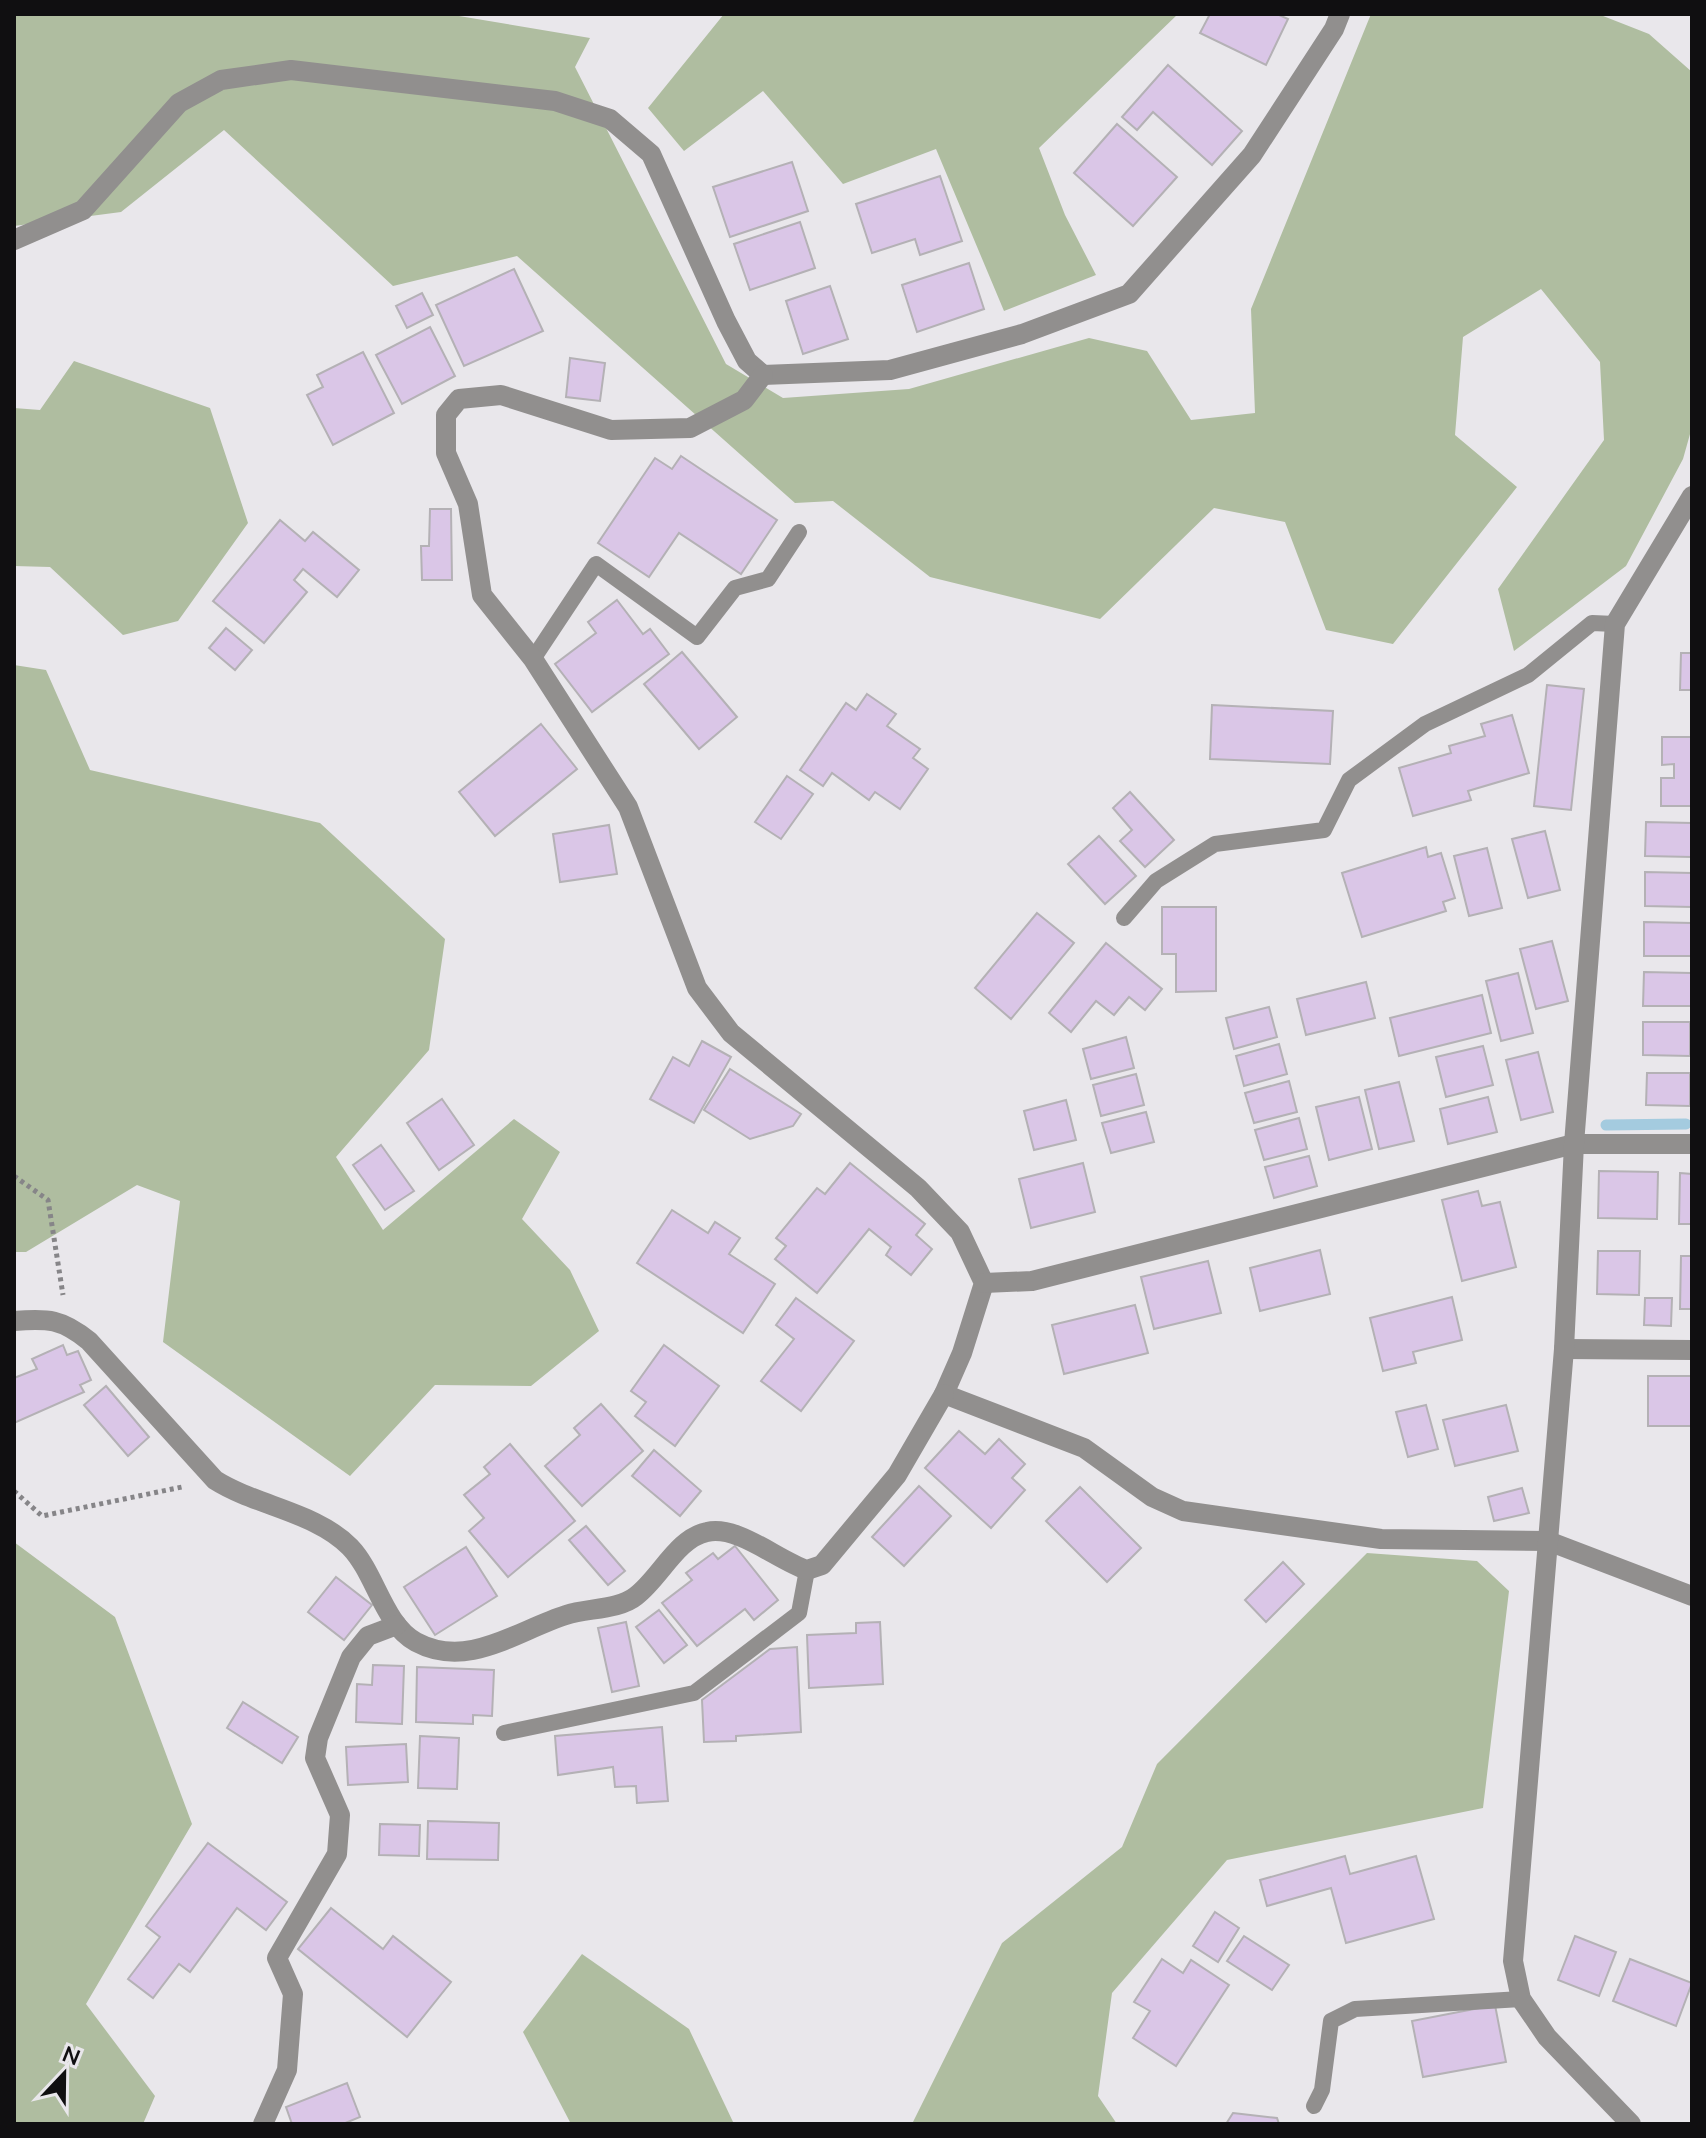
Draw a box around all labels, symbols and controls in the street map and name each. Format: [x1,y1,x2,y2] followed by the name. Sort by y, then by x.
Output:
[24,2034,104,2114] north arrow
[59,2039,84,2072] text: N

